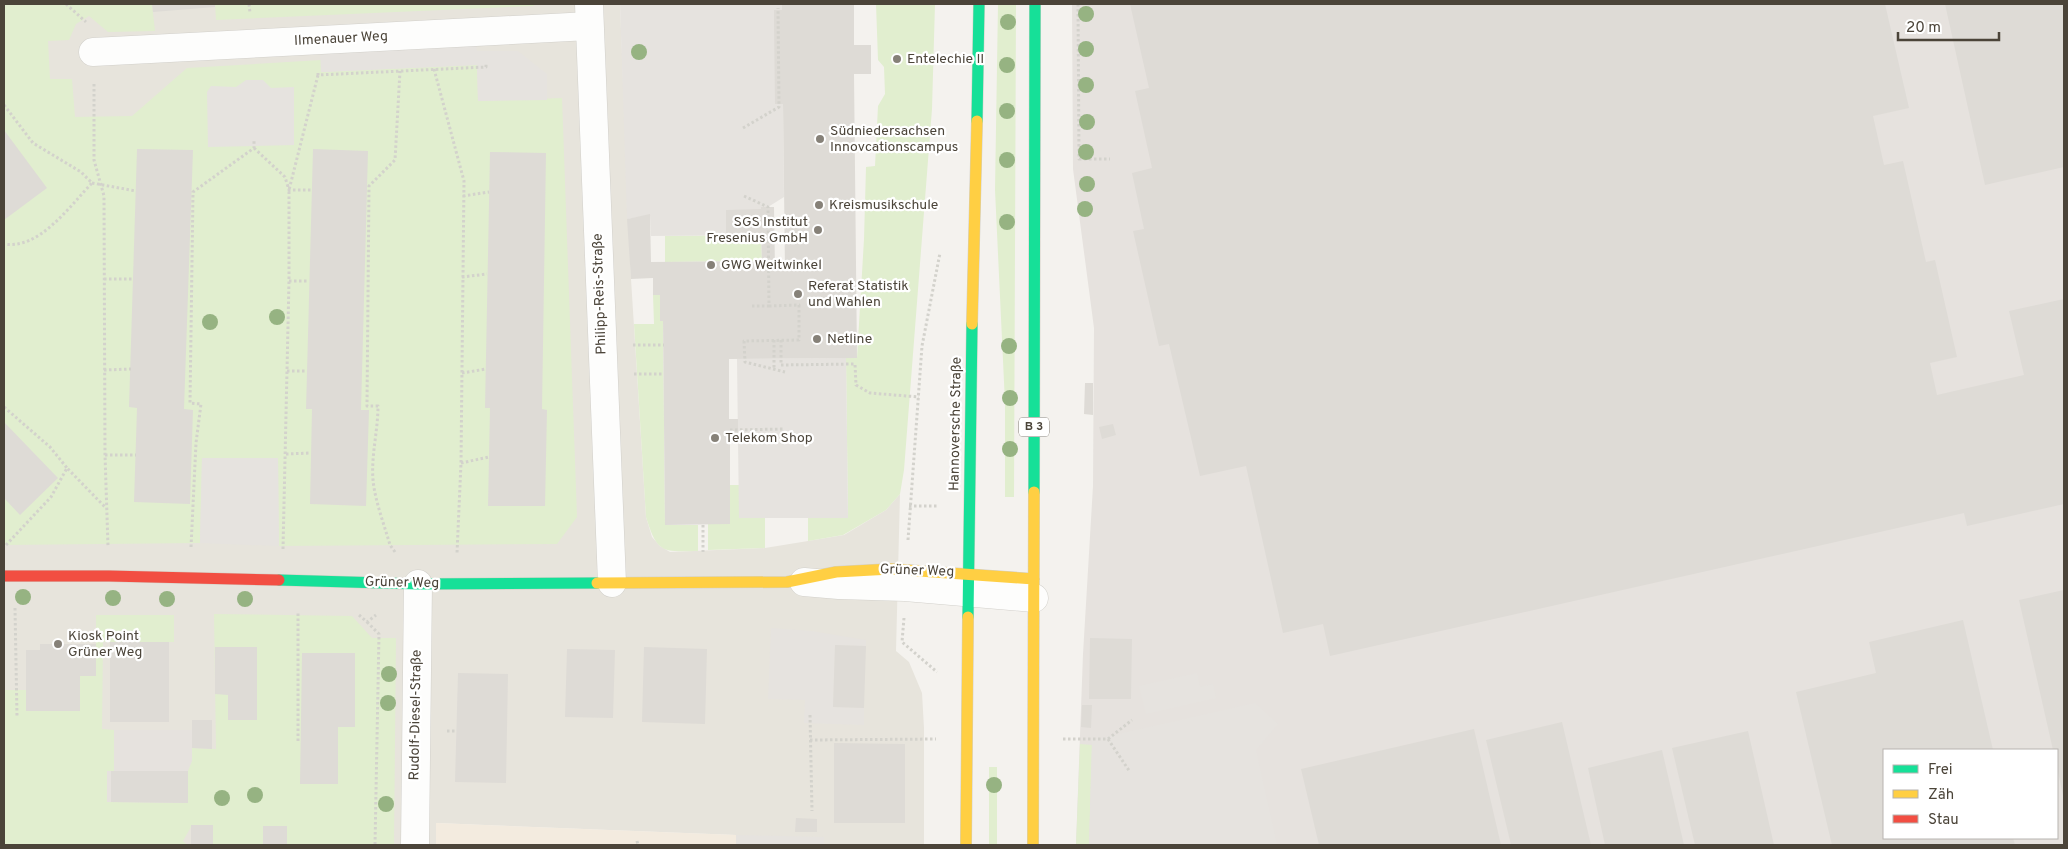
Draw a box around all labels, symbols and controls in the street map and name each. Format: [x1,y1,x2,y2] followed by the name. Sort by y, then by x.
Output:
[1898,10,1999,42] scale bar
[1906,19,1941,38] text: 20 m
[294,28,388,50] street label: Ilmenauer Weg
[907,51,984,68] place label: Entelechie II
[891,53,903,65] marker: Entelechie II
[830,123,958,156] place label: Südniedersachsen Innovcationscampus
[814,133,826,145] marker: Südniedersachsen Innovcationscampus
[829,197,938,214] place label: Kreismusikschule
[813,199,825,211] marker: Kreismusikschule
[706,214,808,247] place label: SGS Institut Fresenius GmbH
[812,224,824,236] marker: SGS Institut Fresenius GmbH
[589,233,611,355] street label: Philipp-Reis-Straße
[721,257,822,274] place label: GWG Weitwinkel
[705,259,717,271] marker: GWG Weitwinkel
[808,278,909,311] place label: Referat Statistik und Wahlen
[792,288,804,300] marker: Referat Statistik und Wahlen
[827,331,872,348] place label: Netline
[811,333,823,345] marker: Netline
[946,357,966,491] street label: Hannoversche Straße
[1019,418,1049,437] road number: B 3
[725,430,813,447] place label: Telekom Shop
[709,432,721,444] marker: Telekom Shop
[880,561,954,581] street label: Grüner Weg
[365,574,439,592] street label: Grüner Weg
[68,628,142,661] place label: Kiosk Point Grüner Weg
[52,638,64,650] marker: Kiosk Point Grüner Weg
[406,650,426,780] street label: Rudolf-Diesel-Straße
[1883,749,2058,839] legend
[1928,761,1953,780] text: Frei
[1928,786,1954,805] text: Zäh
[1928,811,1959,830] text: Stau

